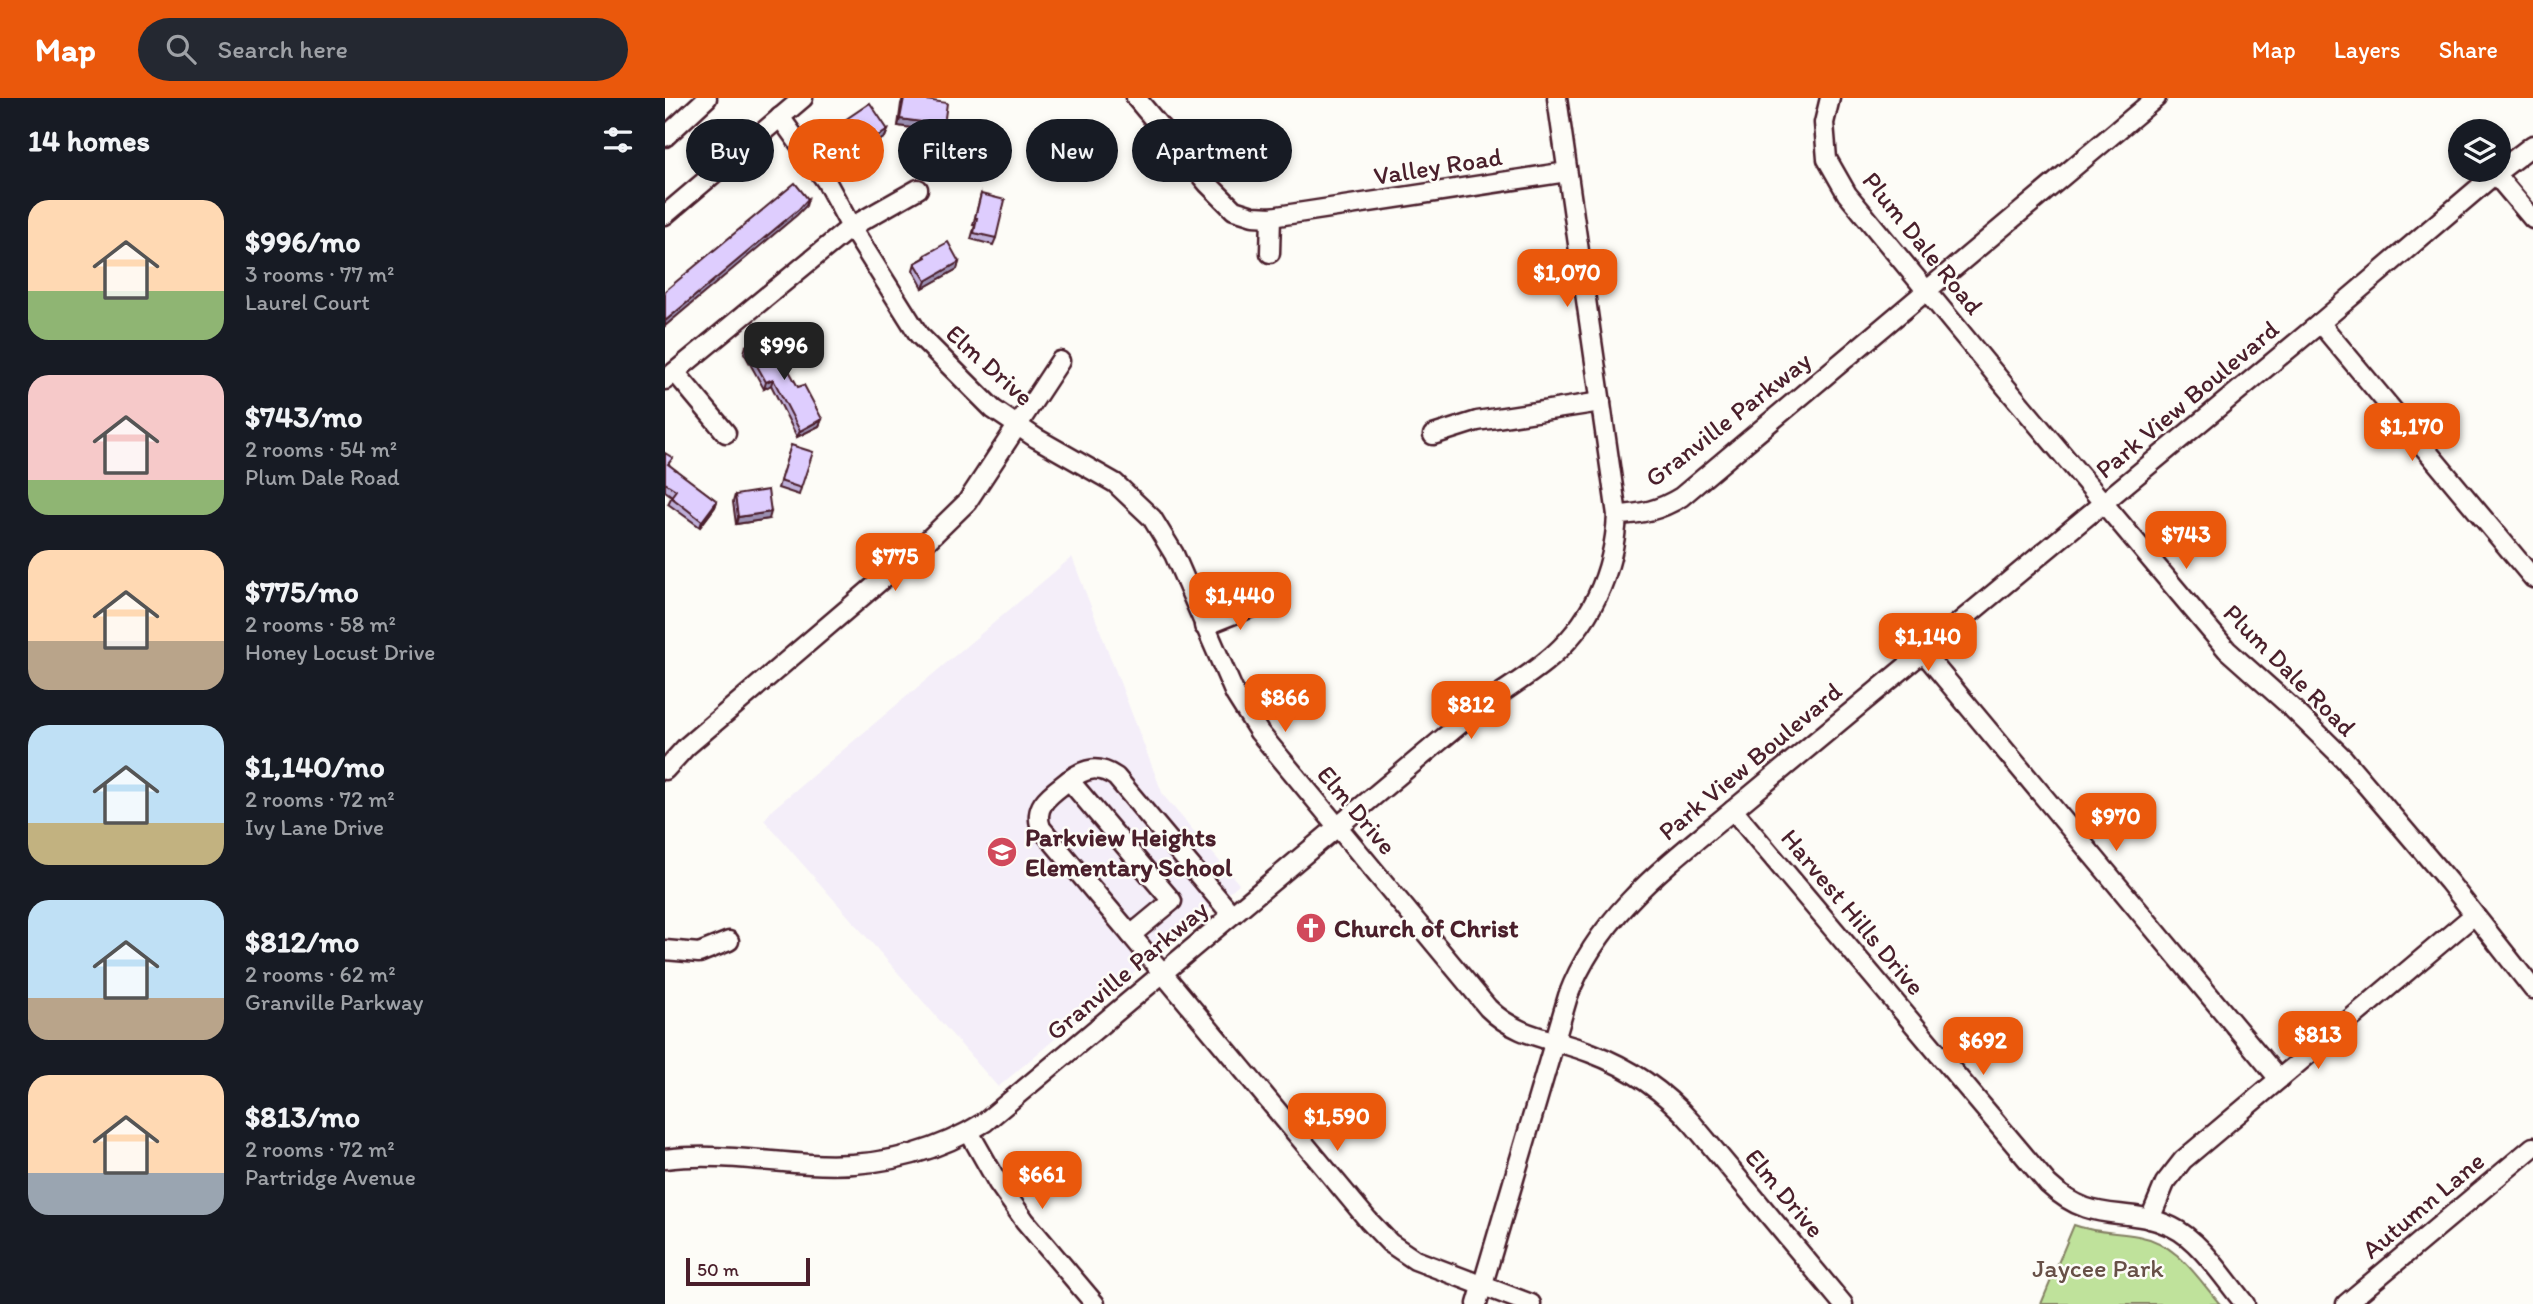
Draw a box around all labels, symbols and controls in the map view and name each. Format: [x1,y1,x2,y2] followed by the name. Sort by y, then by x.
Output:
[138,18,628,81] search box
[35,30,96,69] text: Map
[162,30,200,68] icon: search
[218,33,348,65] text: Search here
[2252,35,2296,64] text: Map
[2334,35,2401,64] text: Layers
[2439,35,2498,64] text: Share
[686,119,774,182] chip: Buy
[788,119,884,182] chip: Rent
[898,119,1012,182] chip: Filters
[1026,119,1118,182] chip: New
[1132,119,1292,182] chip: Apartment
[2448,119,2511,182] map controls
[2448,119,2511,182] button: layers
[599,121,637,159] icon: filters
[28,122,150,159] text: 14 homes
[1371,140,1505,192] street label: Valley Road
[1856,165,1991,322] street label: Plum Dale Road
[245,223,361,260] text: $996/mo
[84,228,168,312] icon: home
[1510,250,1624,309] pin: $1,070
[1533,258,1601,286] text: $1,070
[245,260,395,288] text: 3 rooms · 77 m²
[245,288,370,316] text: Laurel Court
[2089,312,2286,485] street label: Park View Boulevard
[940,317,1040,413] street label: Elm Drive
[743,322,825,382] pin: $996
[760,331,808,359] text: $996
[1639,344,1817,494] street label: Granville Parkway
[245,398,363,435] text: $743/mo
[84,403,168,487] icon: home
[2355,404,2469,463] pin: $1,170
[2380,412,2444,440] text: $1,170
[245,435,397,463] text: 2 rooms · 54 m²
[245,463,400,491] text: Plum Dale Road
[2145,512,2227,571] pin: $743
[2161,520,2211,548] text: $743
[854,533,936,593] pin: $775
[872,542,918,570] text: $775
[245,573,359,610] text: $775/mo
[1183,573,1297,632] pin: $1,440
[84,578,168,662] icon: home
[1205,581,1275,609] text: $1,440
[2217,597,2364,744] street label: Plum Dale Road
[245,610,396,638] text: 2 rooms · 58 m²
[1871,614,1985,673] pin: $1,140
[1895,622,1961,650] text: $1,140
[245,638,435,666] text: Honey Locust Drive
[1244,674,1326,734] pin: $866
[1652,674,1849,847] street label: Park View Boulevard
[1430,682,1512,741] pin: $812
[1261,683,1309,711] text: $866
[1447,690,1495,718] text: $812
[245,748,385,785] text: $1,140/mo
[84,753,168,837] icon: home
[1310,759,1404,861] street label: Elm Drive
[245,785,395,813] text: 2 rooms · 72 m²
[2075,794,2157,853] pin: $970
[2091,802,2141,830] text: $970
[245,813,384,841] text: Ivy Lane Drive
[1025,821,1233,883] place label: Parkview Heights Elementary School
[1774,822,1932,1002] street label: Harvest Hills Drive
[985,835,1019,869] school or university icon: Parkview Heights Elementary School
[1040,893,1214,1047] street label: Granville Parkway
[1294,911,1328,945] church icon: Church of Christ
[1334,912,1519,944] place label: Church of Christ
[245,923,359,960] text: $812/mo
[84,928,168,1012] icon: home
[245,960,396,988] text: 2 rooms · 62 m²
[245,988,423,1016] text: Granville Parkway
[2277,1012,2359,1071] pin: $813
[1942,1018,2024,1077] pin: $692
[2294,1020,2342,1048] text: $813
[1959,1026,2007,1054] text: $692
[1280,1094,1394,1153] pin: $1,590
[245,1098,360,1135] text: $813/mo
[1304,1102,1370,1130] text: $1,590
[84,1103,168,1187] icon: home
[245,1135,395,1163] text: 2 rooms · 72 m²
[1738,1142,1832,1244] street label: Elm Drive
[2355,1145,2491,1265] street label: Autumn Lane
[1001,1152,1083,1211] pin: $661
[1019,1160,1065,1188] text: $661
[245,1163,416,1191] text: Partridge Avenue
[2032,1252,2164,1284] park label: Jaycee Park
[686,1255,810,1287] scale bar
[697,1258,739,1281] text: 50 m

